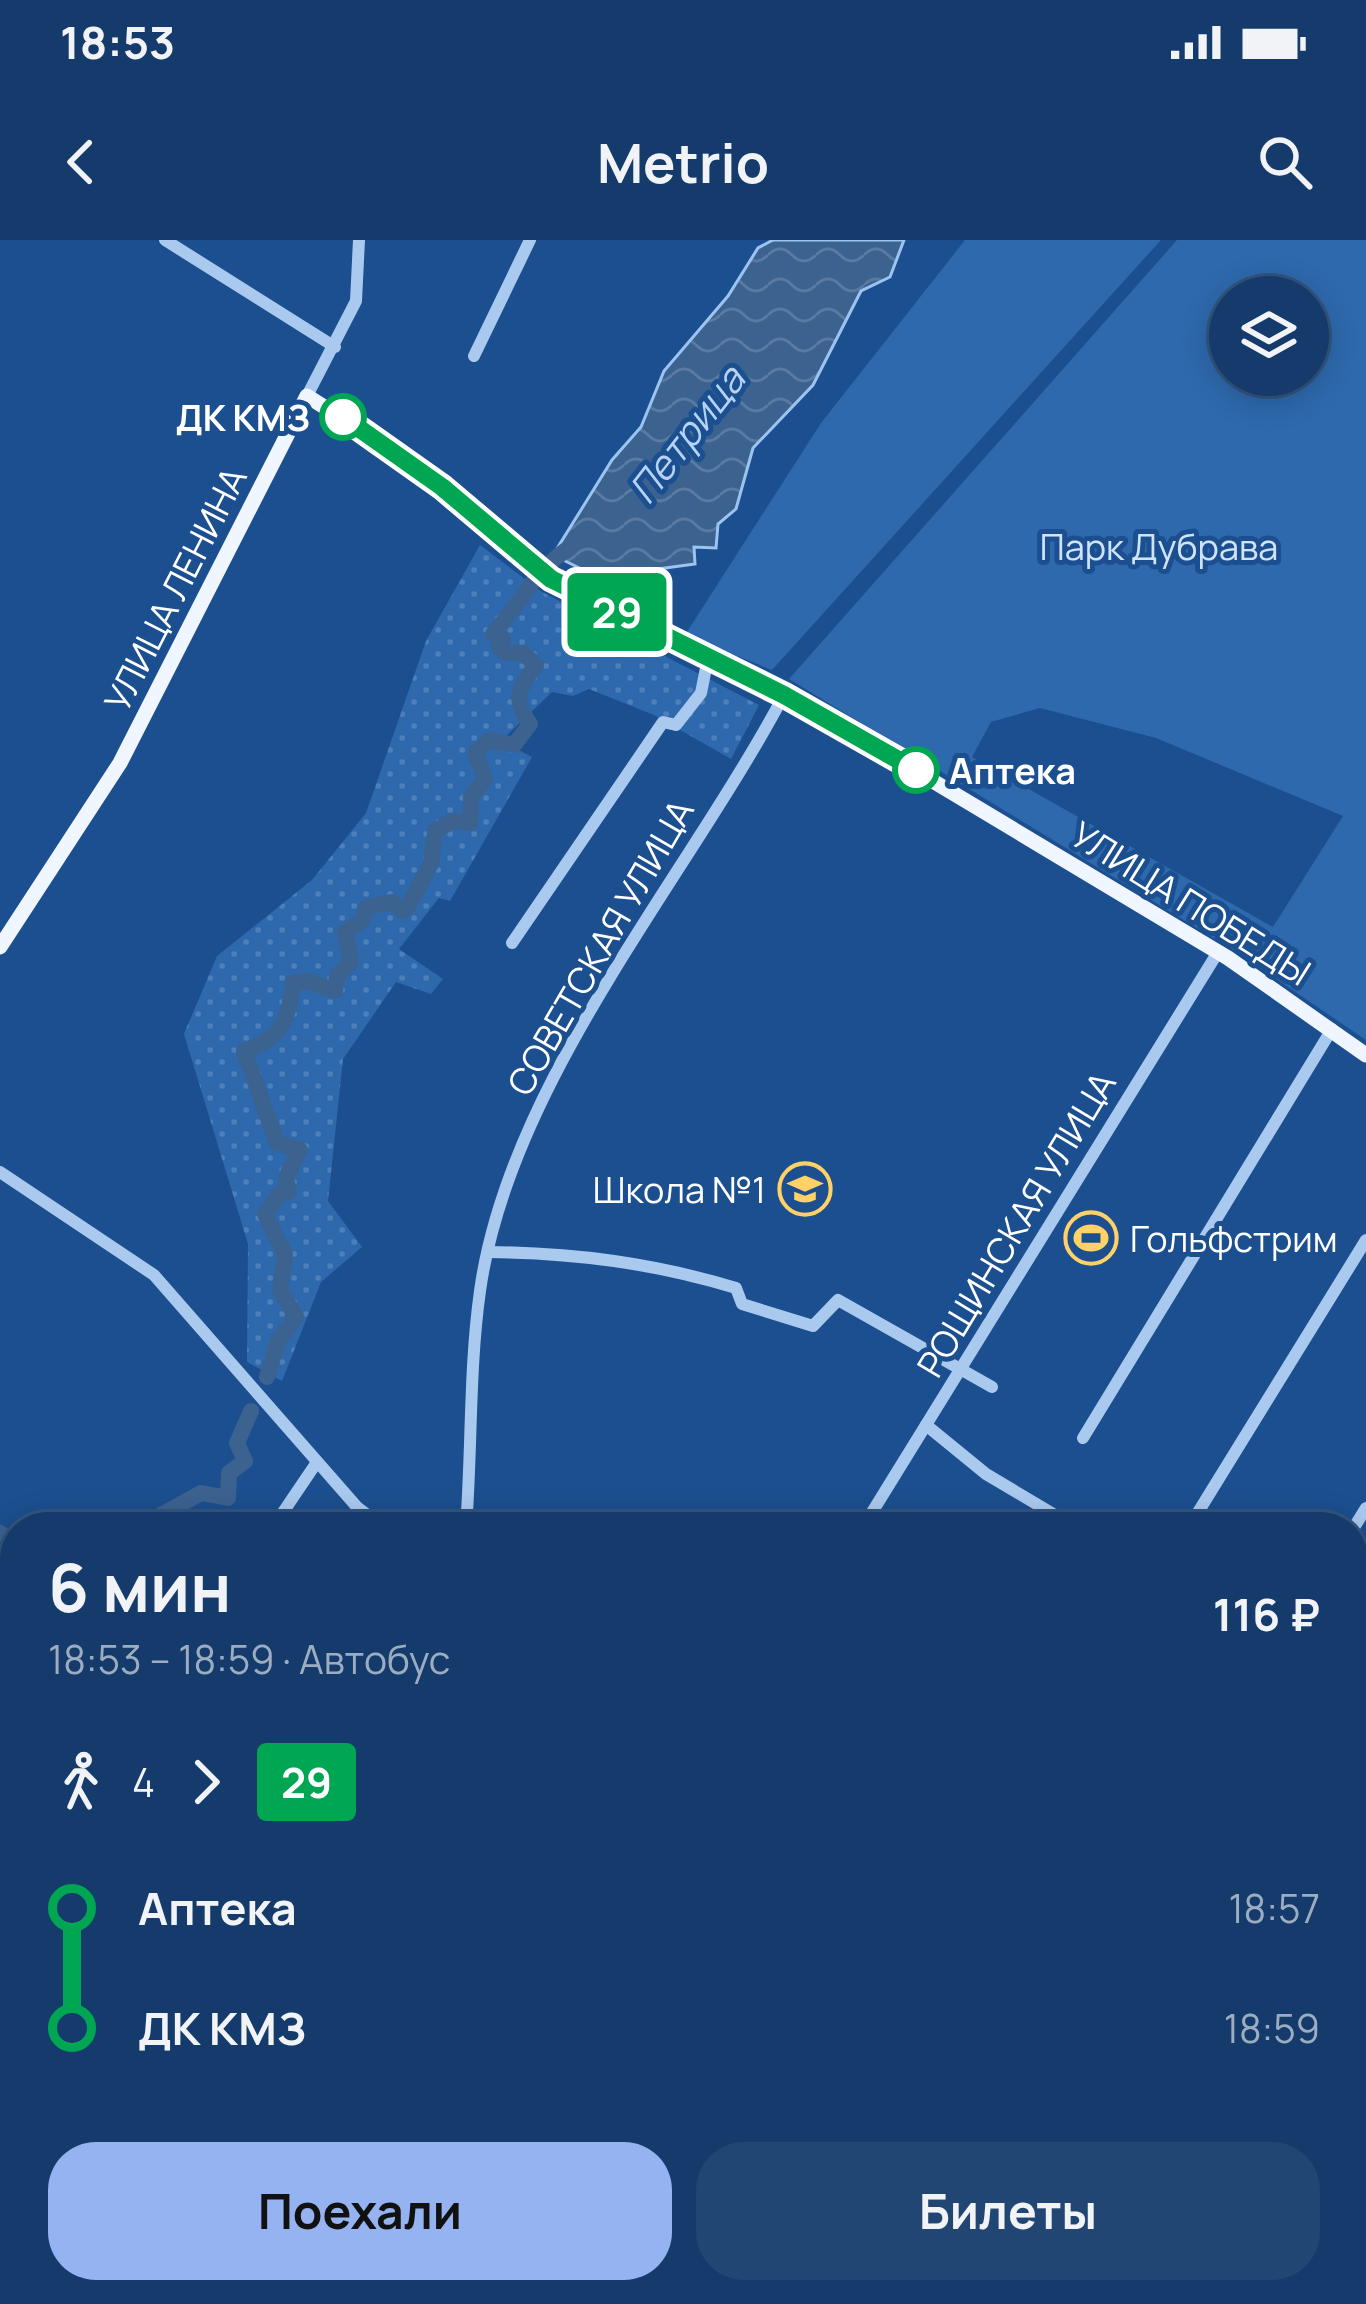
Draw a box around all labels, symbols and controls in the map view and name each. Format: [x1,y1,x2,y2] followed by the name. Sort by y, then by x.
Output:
[60,11,175,73] text: 18:53
[597,125,769,199] text: Metrio
[48,129,114,195] icon: back
[1252,129,1318,195] icon: search
[1209,276,1329,396] map controls
[1209,276,1329,396] button: layers
[615,352,758,514] water label: Петрица
[176,393,310,442] place label: ДК КМЗ
[321,395,365,439] marker: ДК КМЗ
[92,458,258,720] street label: УЛИЦА ЛЕНИНА
[1040,522,1278,571] park label: Парк Дубрава
[563,573,671,651] line badge: 29
[591,583,643,641] text: 29
[949,746,1076,795] place label: Аптека
[894,748,938,792] marker: Аптека
[495,790,705,1104] street label: СОВЕТСКАЯ УЛИЦА
[1062,810,1320,996] street label: УЛИЦА ПОБЕДЫ
[905,1062,1127,1386] street label: РОЩИНСКАЯ УЛИЦА
[777,1161,833,1217] school or university icon: Школа №1
[593,1165,766,1214] place label: Школа №1
[1063,1210,1119,1266] sports icon: Гольфстрим
[1130,1214,1338,1263] place label: Гольфстрим
[48,1542,231,1632] text: 6 мин
[1213,1583,1320,1645] text: 116 ₽
[48,1632,450,1686] text: 18:53 – 18:59 · Автобус
[48,1749,114,1815] icon: walk
[173,1749,239,1815] icon: forward
[281,1753,332,1811] text: 29
[132,1755,155,1809] text: 4
[138,1877,297,1939] text: Аптека
[1228,1881,1320,1935] text: 18:57
[138,1997,306,2059] text: ДК КМЗ
[1224,2001,1320,2055] text: 18:59
[48,2142,672,2280] button: Поехали
[696,2142,1320,2280] button: Билеты

